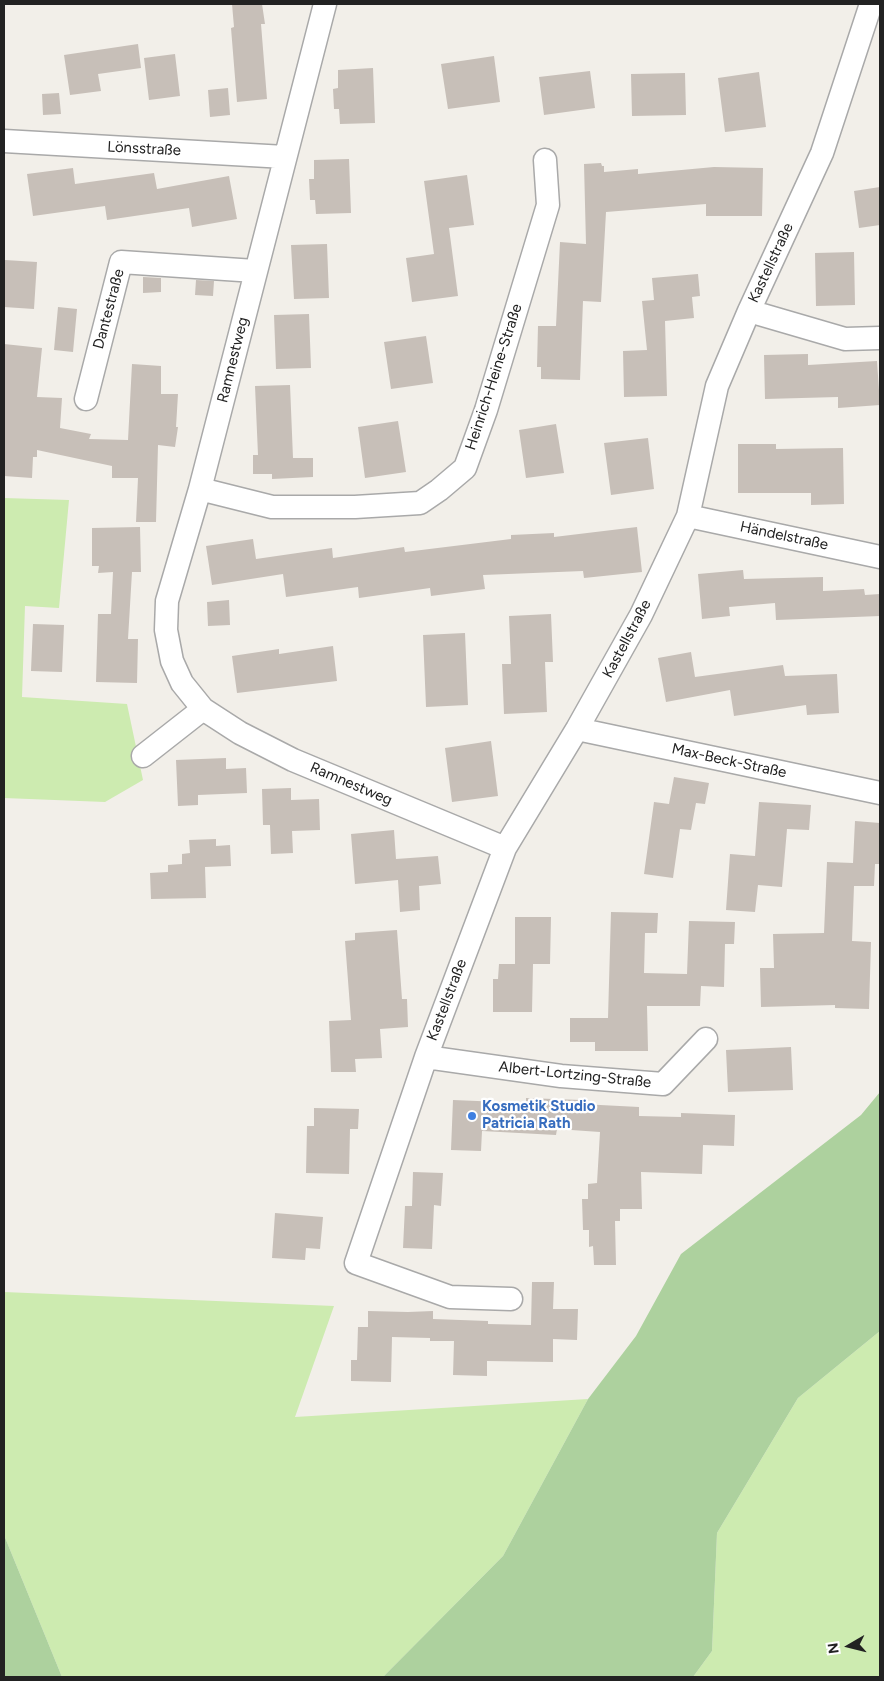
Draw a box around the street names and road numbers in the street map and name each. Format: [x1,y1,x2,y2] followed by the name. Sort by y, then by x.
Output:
[107,138,181,160] street label: Lönsstraße
[745,220,797,306] street label: Kastellstraße
[90,267,128,351] street label: Dantestraße
[462,302,526,452] street label: Heinrich-Heine-Straße
[214,315,252,405] street label: Ramnestweg
[738,518,830,554] street label: Händelstraße
[599,597,655,681] street label: Kastellstraße
[670,740,788,782] street label: Max-Beck-Straße
[307,759,395,809] street label: Ramnestweg
[423,957,471,1043] street label: Kastellstraße
[498,1058,652,1092] street label: Albert-Lortzing-Straße

